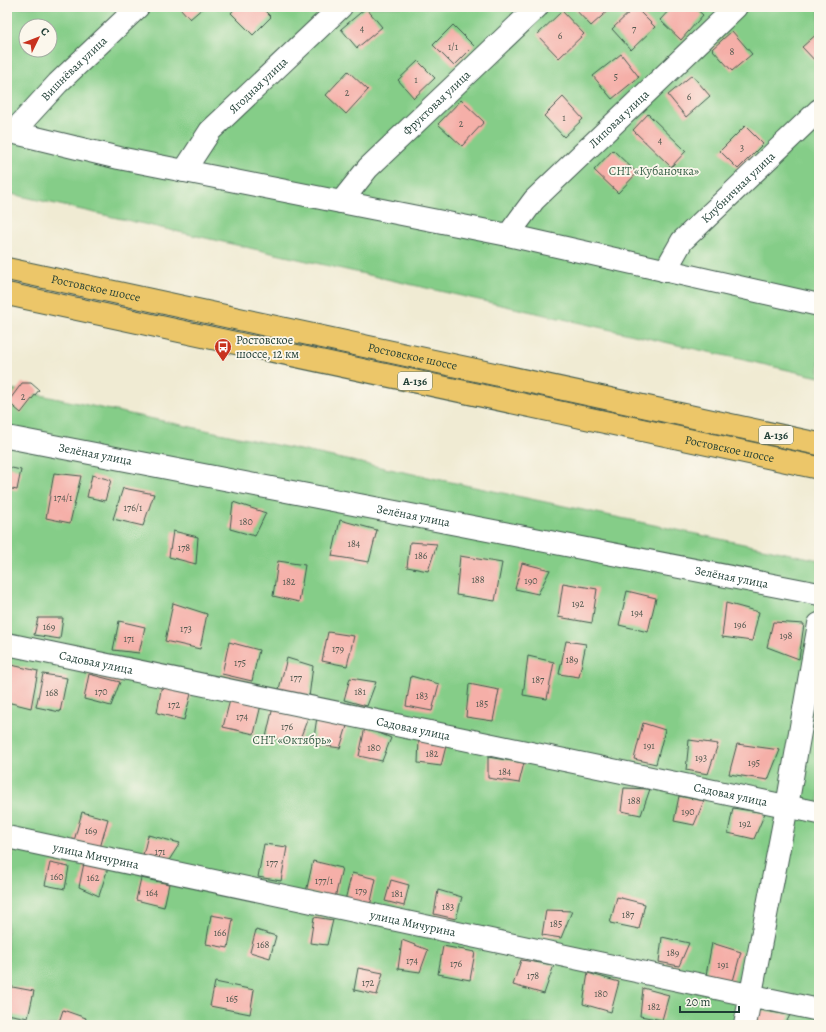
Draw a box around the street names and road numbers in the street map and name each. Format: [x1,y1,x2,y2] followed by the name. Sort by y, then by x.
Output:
[37,32,111,104] street label: Вишнёвая улица
[225,53,291,117] street label: Ягодная улица
[399,66,474,139] street label: Фруктовая улица
[585,86,653,152] street label: Липовая улица
[698,148,779,227] street label: Клубничная улица
[50,271,142,306] street label: Ростовское шоссе
[366,339,459,374] street label: Ростовское шоссе
[398,372,432,390] road number: А-136
[759,426,793,444] road number: А-136
[683,431,776,466] street label: Ростовское шоссе
[57,439,134,469] street label: Зелёная улица
[375,501,452,531] street label: Зелёная улица
[693,562,770,592] street label: Зелёная улица
[58,647,135,678] street label: Садовая улица
[375,713,452,744] street label: Садовая улица
[692,779,769,810] street label: Садовая улица
[51,839,141,873] street label: улица Мичурина
[368,906,458,940] street label: улица Мичурина

